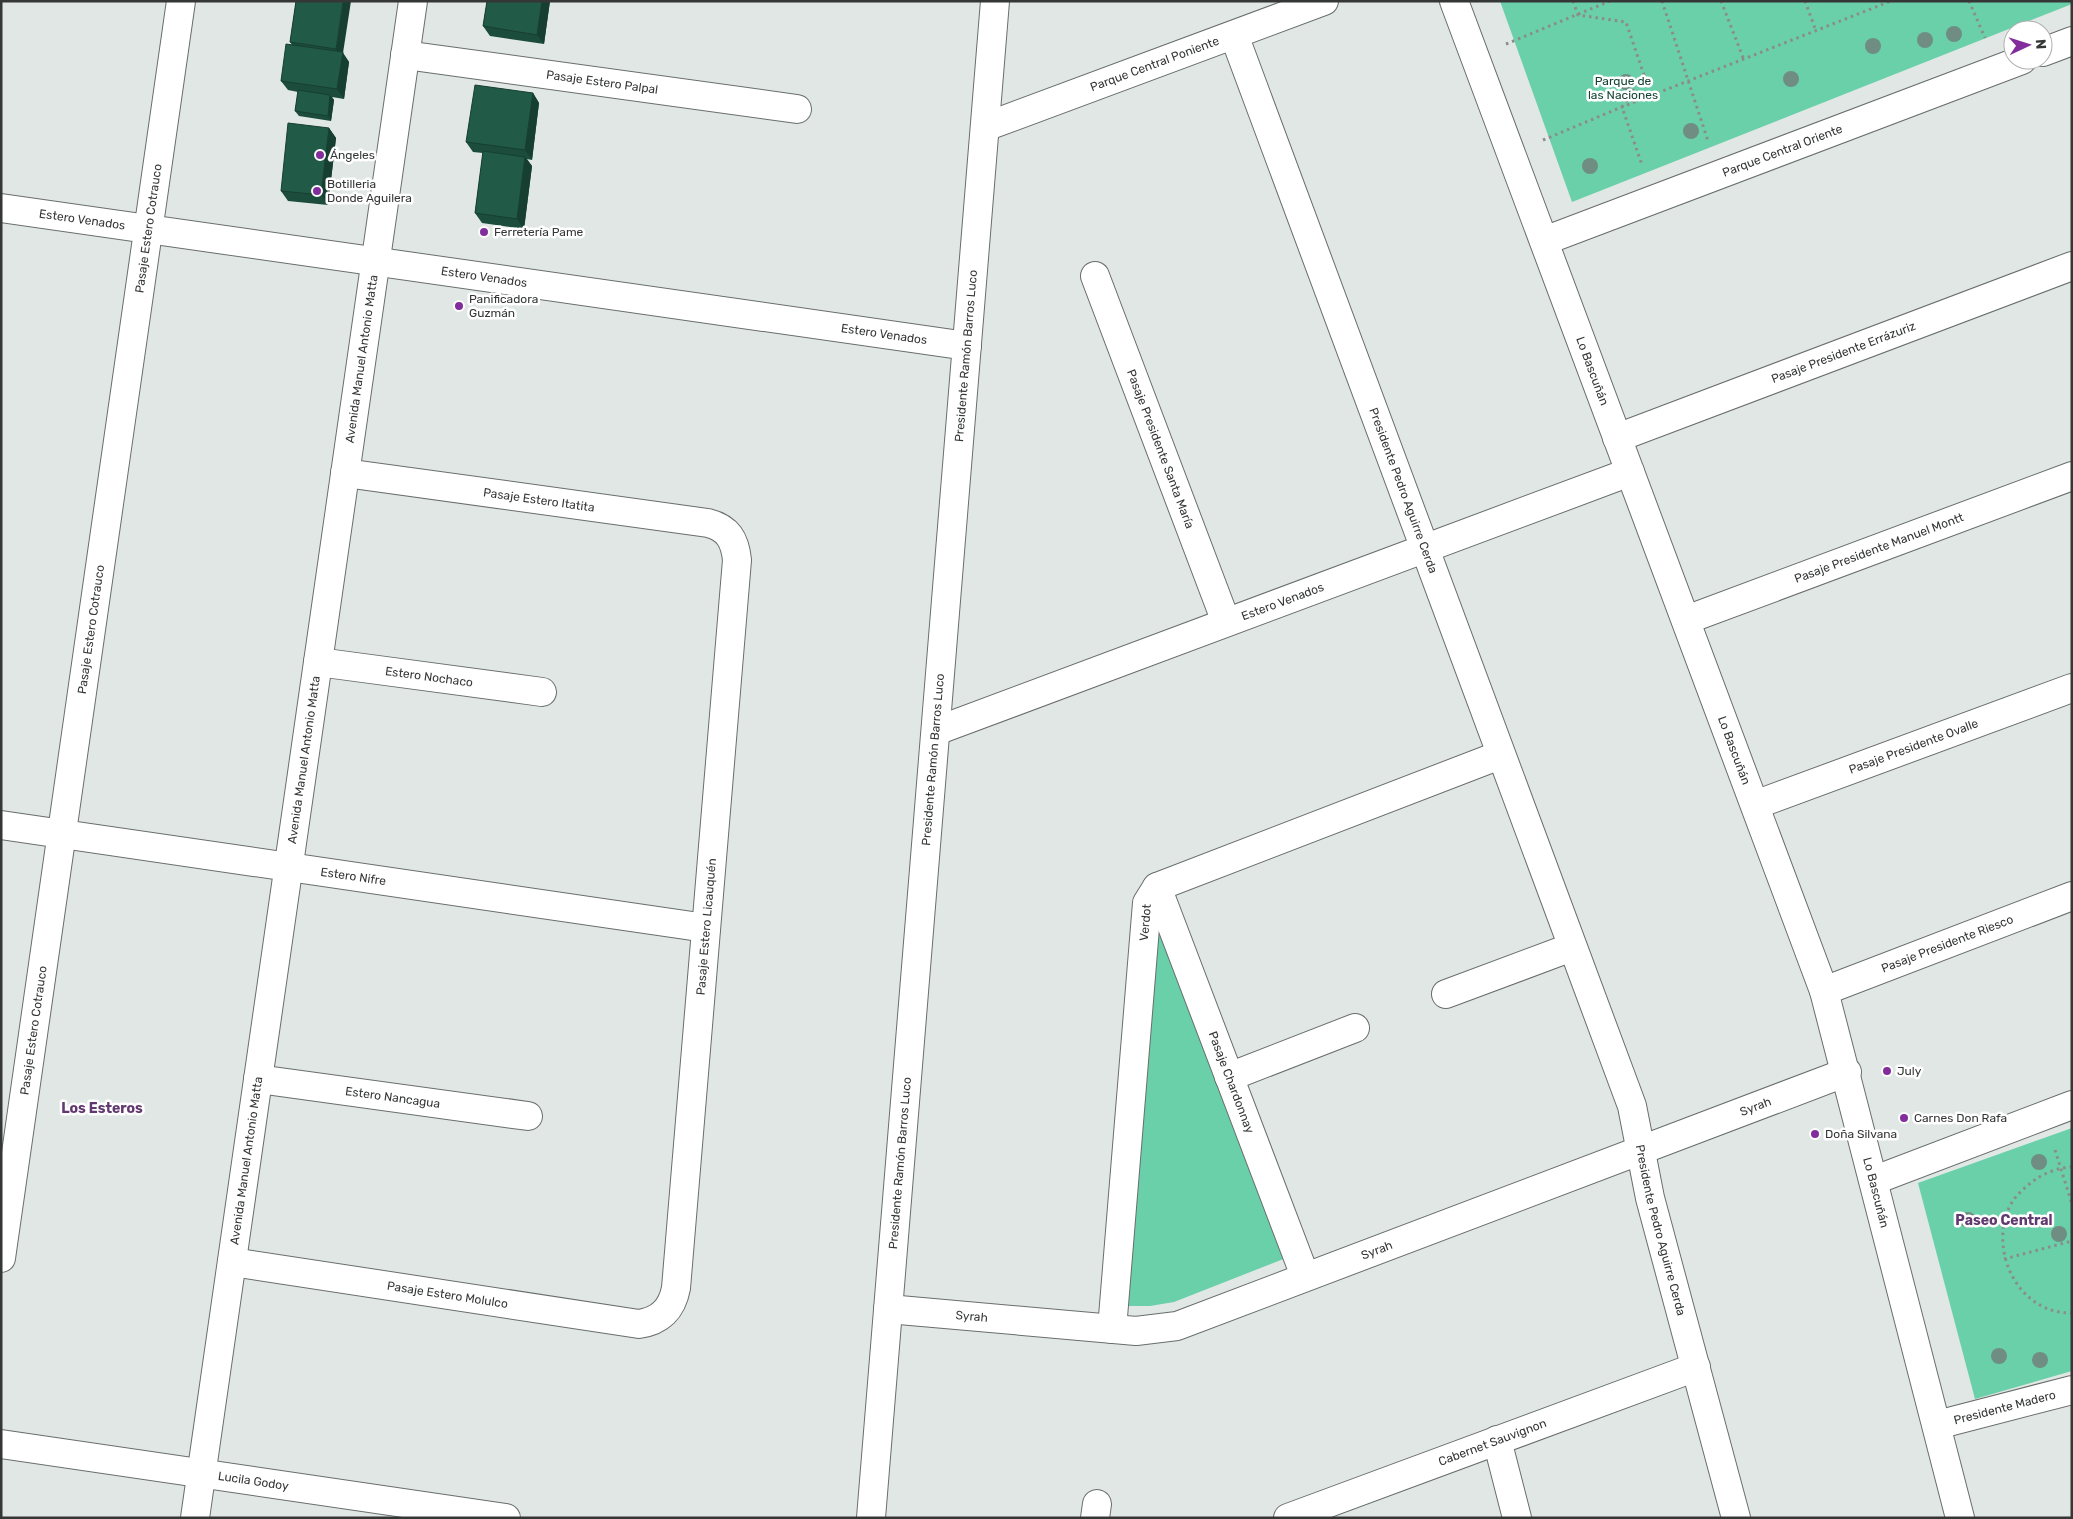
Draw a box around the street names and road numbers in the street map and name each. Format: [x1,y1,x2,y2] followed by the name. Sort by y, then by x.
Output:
[1088,34,1221,94] street label: Parque Central Poniente
[545,68,659,97] street label: Pasaje Estero Palpal
[1720,122,1845,180] street label: Parque Central Oriente
[132,163,165,294] street label: Pasaje Estero Cotrauco
[38,207,126,233] street label: Estero Venados
[440,264,528,290] street label: Estero Venados
[952,269,980,442] street label: Presidente Ramón Barros Luco
[343,274,381,444] street label: Avenida Manuel Antonio Matta
[1769,319,1917,386] street label: Pasaje Presidente Errázuriz
[840,321,928,347] street label: Estero Venados
[1573,335,1611,407] street label: Lo Bascuñán
[1124,367,1197,531] street label: Pasaje Presidente Santa María
[1366,406,1440,575] street label: Presidente Pedro Aguirre Cerda
[482,485,596,515] street label: Pasaje Estero Itatita
[1792,510,1966,586] street label: Pasaje Presidente Manuel Montt
[75,564,107,695] street label: Pasaje Estero Cotrauco
[1240,580,1326,623] street label: Estero Venados
[384,664,474,690] street label: Estero Nochaco
[919,673,947,846] street label: Presidente Ramón Barros Luco
[285,675,323,845] street label: Avenida Manuel Antonio Matta
[1715,714,1753,787] street label: Lo Bascuñán
[1847,716,1980,777] street label: Pasaje Presidente Ovalle
[694,858,719,996] street label: Pasaje Estero Licauquén
[319,865,387,888] street label: Estero Nifre
[1137,903,1154,941] street label: Verdot
[1879,912,2015,975] street label: Pasaje Presidente Riesco
[17,965,50,1096] street label: Pasaje Estero Cotrauco
[1206,1029,1257,1136] street label: Pasaje Chardonnay
[227,1076,265,1246] street label: Avenida Manuel Antonio Matta
[886,1076,914,1250] street label: Presidente Ramón Barros Luco
[344,1084,441,1111] street label: Estero Nancagua
[1738,1094,1773,1119] street label: Syrah
[1633,1143,1688,1317] street label: Presidente Pedro Aguirre Cerda
[1860,1156,1892,1229] street label: Lo Bascuñán
[1359,1238,1395,1263] street label: Syrah
[386,1279,509,1311] street label: Pasaje Estero Molulco
[955,1308,988,1325] street label: Syrah
[1952,1387,2057,1427] street label: Presidente Madero
[1436,1416,1548,1469] street label: Cabernet Sauvignon
[217,1469,290,1493] street label: Lucila Godoy

